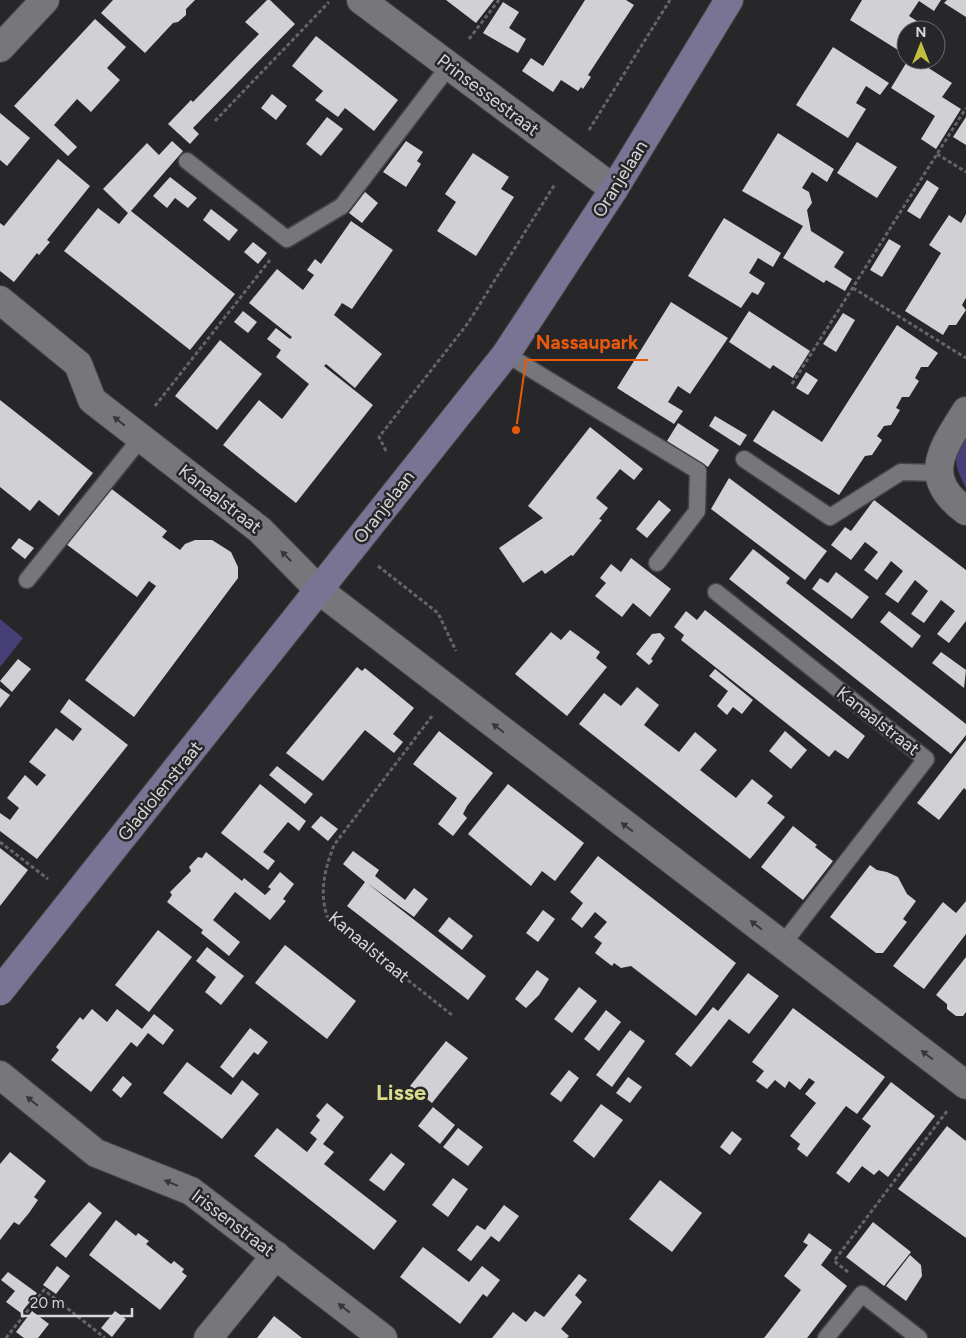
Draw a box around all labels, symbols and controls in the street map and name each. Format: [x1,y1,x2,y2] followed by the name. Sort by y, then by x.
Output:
[896,20,946,70] north arrow
[916,24,926,41] text: N
[433,50,543,141] street label: Prinsessestraat
[588,137,652,221] street label: Oranjelaan
[526,326,648,360] callout: Nassaupark
[536,331,639,354] text: Nassaupark
[113,415,126,426] one-way arrow
[174,460,266,538] street label: Kanaalstraat
[349,466,419,548] street label: Oranjelaan
[280,550,292,562] one-way arrow
[832,682,924,760] street label: Kanaalstraat
[491,723,505,733] one-way arrow
[113,736,207,845] street label: Gladiolenstraat
[621,821,634,832] one-way arrow
[324,907,414,987] street label: Kanaalstraat
[749,920,763,930] one-way arrow
[921,1050,934,1061] one-way arrow
[376,1079,426,1106] district label: Lisse
[26,1095,39,1106] one-way arrow
[164,1178,178,1186] one-way arrow
[187,1185,279,1261] street label: Irissenstraat
[22,1286,132,1318] scale bar
[30,1294,64,1312] text: 20 m
[338,1303,351,1314] one-way arrow

